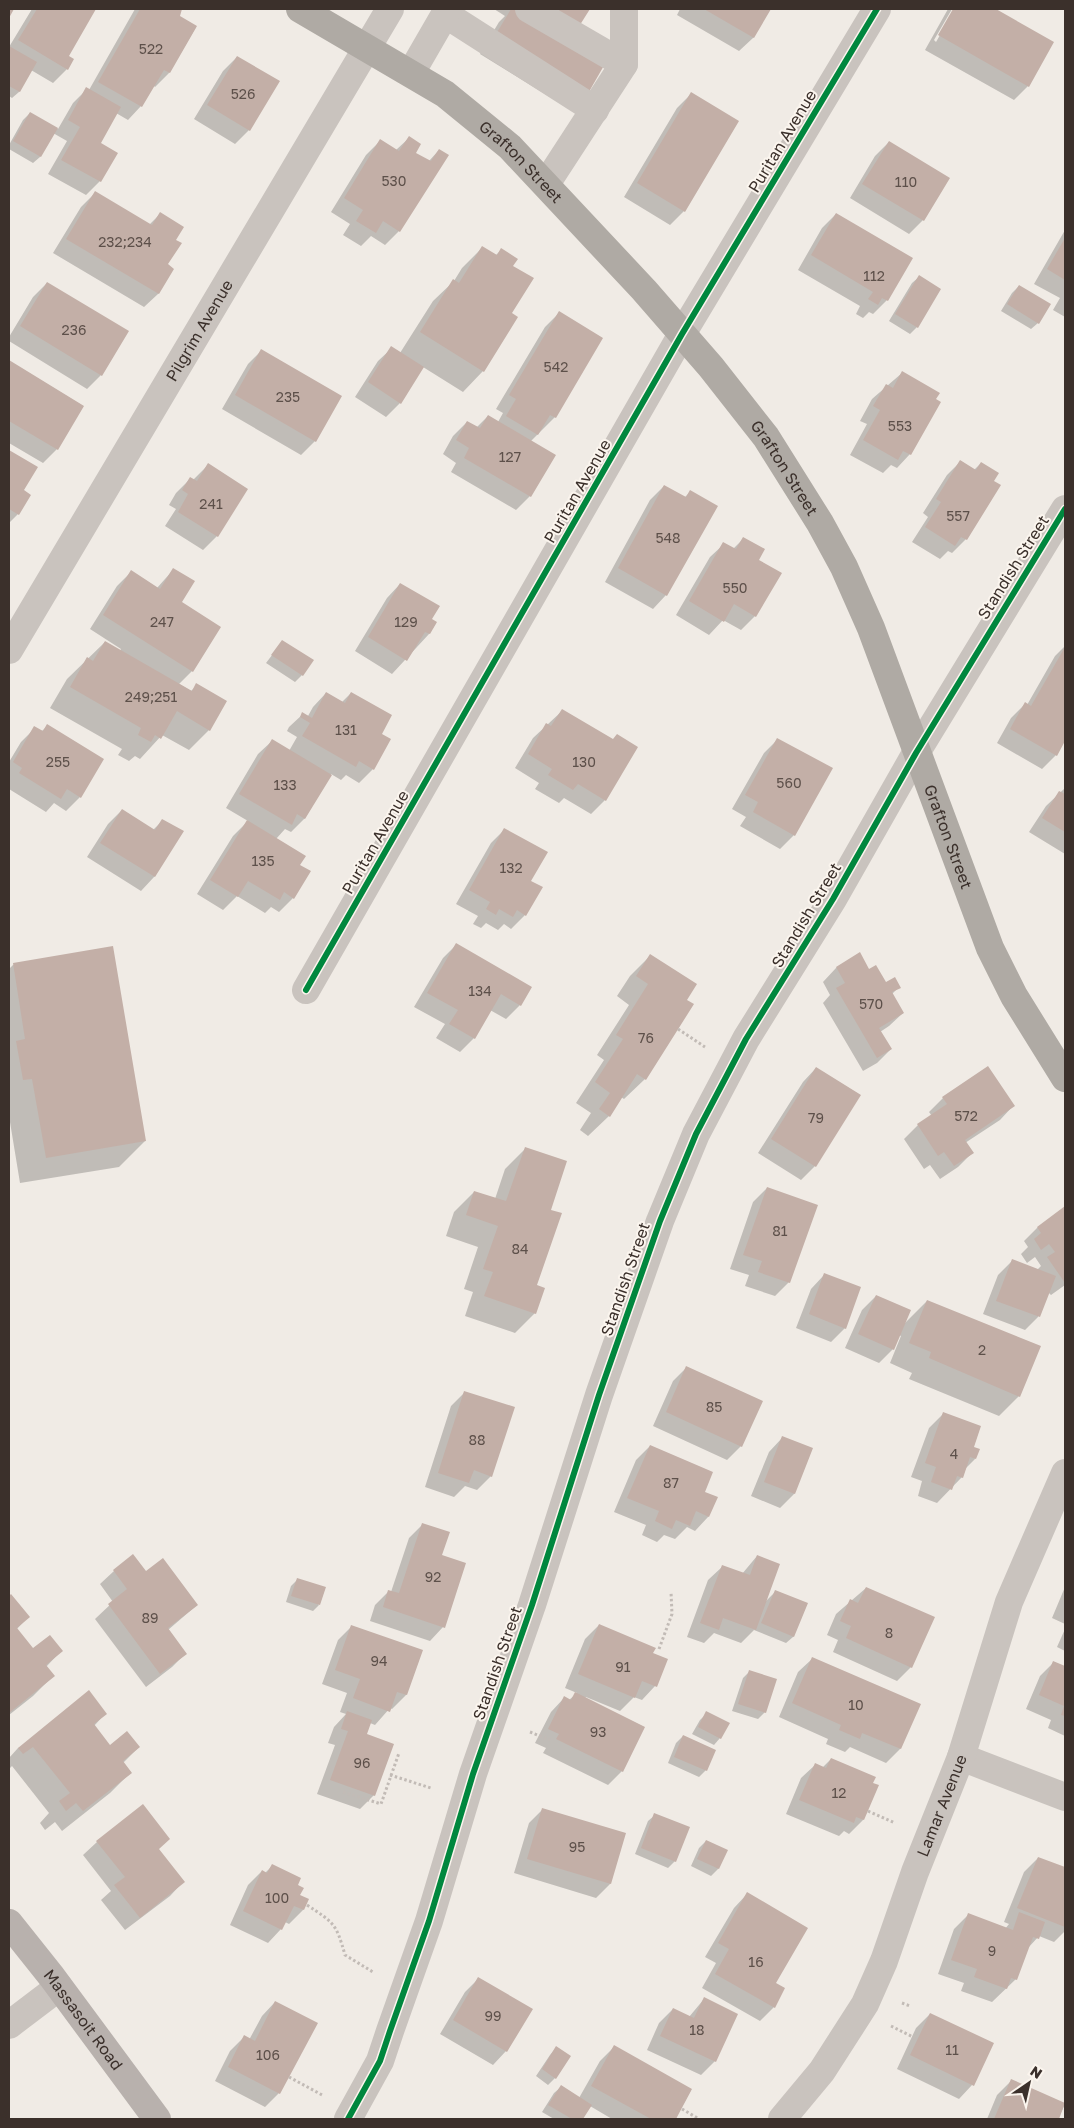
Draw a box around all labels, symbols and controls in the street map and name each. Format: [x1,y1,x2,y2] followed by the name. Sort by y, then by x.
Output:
[139,40,163,57] house number: 522
[231,85,255,102] house number: 526
[743,86,821,196] street label: Puritan Avenue
[475,116,567,207] street label: Grafton Street
[382,172,407,189] house number: 530
[895,173,917,190] house number: 110
[98,233,152,250] house number: 232;234
[863,267,885,284] house number: 112
[161,276,237,385] street label: Pilgrim Avenue
[62,321,86,338] house number: 236
[544,358,568,375] house number: 542
[276,388,300,405] house number: 235
[746,416,823,519] street label: Grafton Street
[888,417,912,434] house number: 553
[539,436,615,546] street label: Puritan Avenue
[499,448,521,465] house number: 127
[199,495,223,512] house number: 241
[946,507,970,524] house number: 557
[973,511,1053,623] street label: Standish Street
[655,529,681,546] house number: 548
[723,579,747,596] house number: 550
[150,613,174,630] house number: 247
[394,613,418,630] house number: 129
[125,688,177,705] house number: 249;251
[335,721,357,738] house number: 131
[46,753,70,770] house number: 255
[572,753,596,770] house number: 130
[776,774,802,791] house number: 560
[273,776,297,793] house number: 133
[920,782,977,892] street label: Grafton Street
[337,787,413,897] street label: Puritan Avenue
[251,852,275,869] house number: 135
[499,859,523,876] house number: 132
[767,859,845,971] street label: Standish Street
[468,982,492,999] house number: 134
[859,995,883,1012] house number: 570
[638,1029,654,1046] house number: 76
[954,1107,978,1124] house number: 572
[808,1109,824,1126] house number: 79
[596,1219,654,1339] street label: Standish Street
[772,1222,788,1239] house number: 81
[511,1240,529,1257] house number: 84
[978,1341,986,1358] house number: 2
[706,1398,722,1415] house number: 85
[468,1431,486,1448] house number: 88
[950,1445,958,1462] house number: 4
[663,1474,679,1491] house number: 87
[425,1568,441,1585] house number: 92
[468,1603,526,1723] street label: Standish Street
[141,1609,159,1626] house number: 89
[885,1624,893,1641] house number: 8
[370,1652,388,1669] house number: 94
[615,1658,631,1675] house number: 91
[848,1696,864,1713] house number: 10
[590,1723,606,1740] house number: 93
[912,1751,971,1859] street label: Lamar Avenue
[354,1754,370,1771] house number: 96
[832,1784,846,1801] house number: 12
[569,1838,585,1855] house number: 95
[265,1889,289,1906] house number: 100
[988,1942,996,1959] house number: 9
[748,1953,764,1970] house number: 16
[40,1965,127,2074] street label: Massasoit Road
[485,2007,501,2024] house number: 99
[689,2021,705,2038] house number: 18
[945,2041,959,2058] house number: 11
[256,2046,280,2063] house number: 106
[1004,2058,1054,2108] north arrow
[1027,2062,1046,2082] text: N

